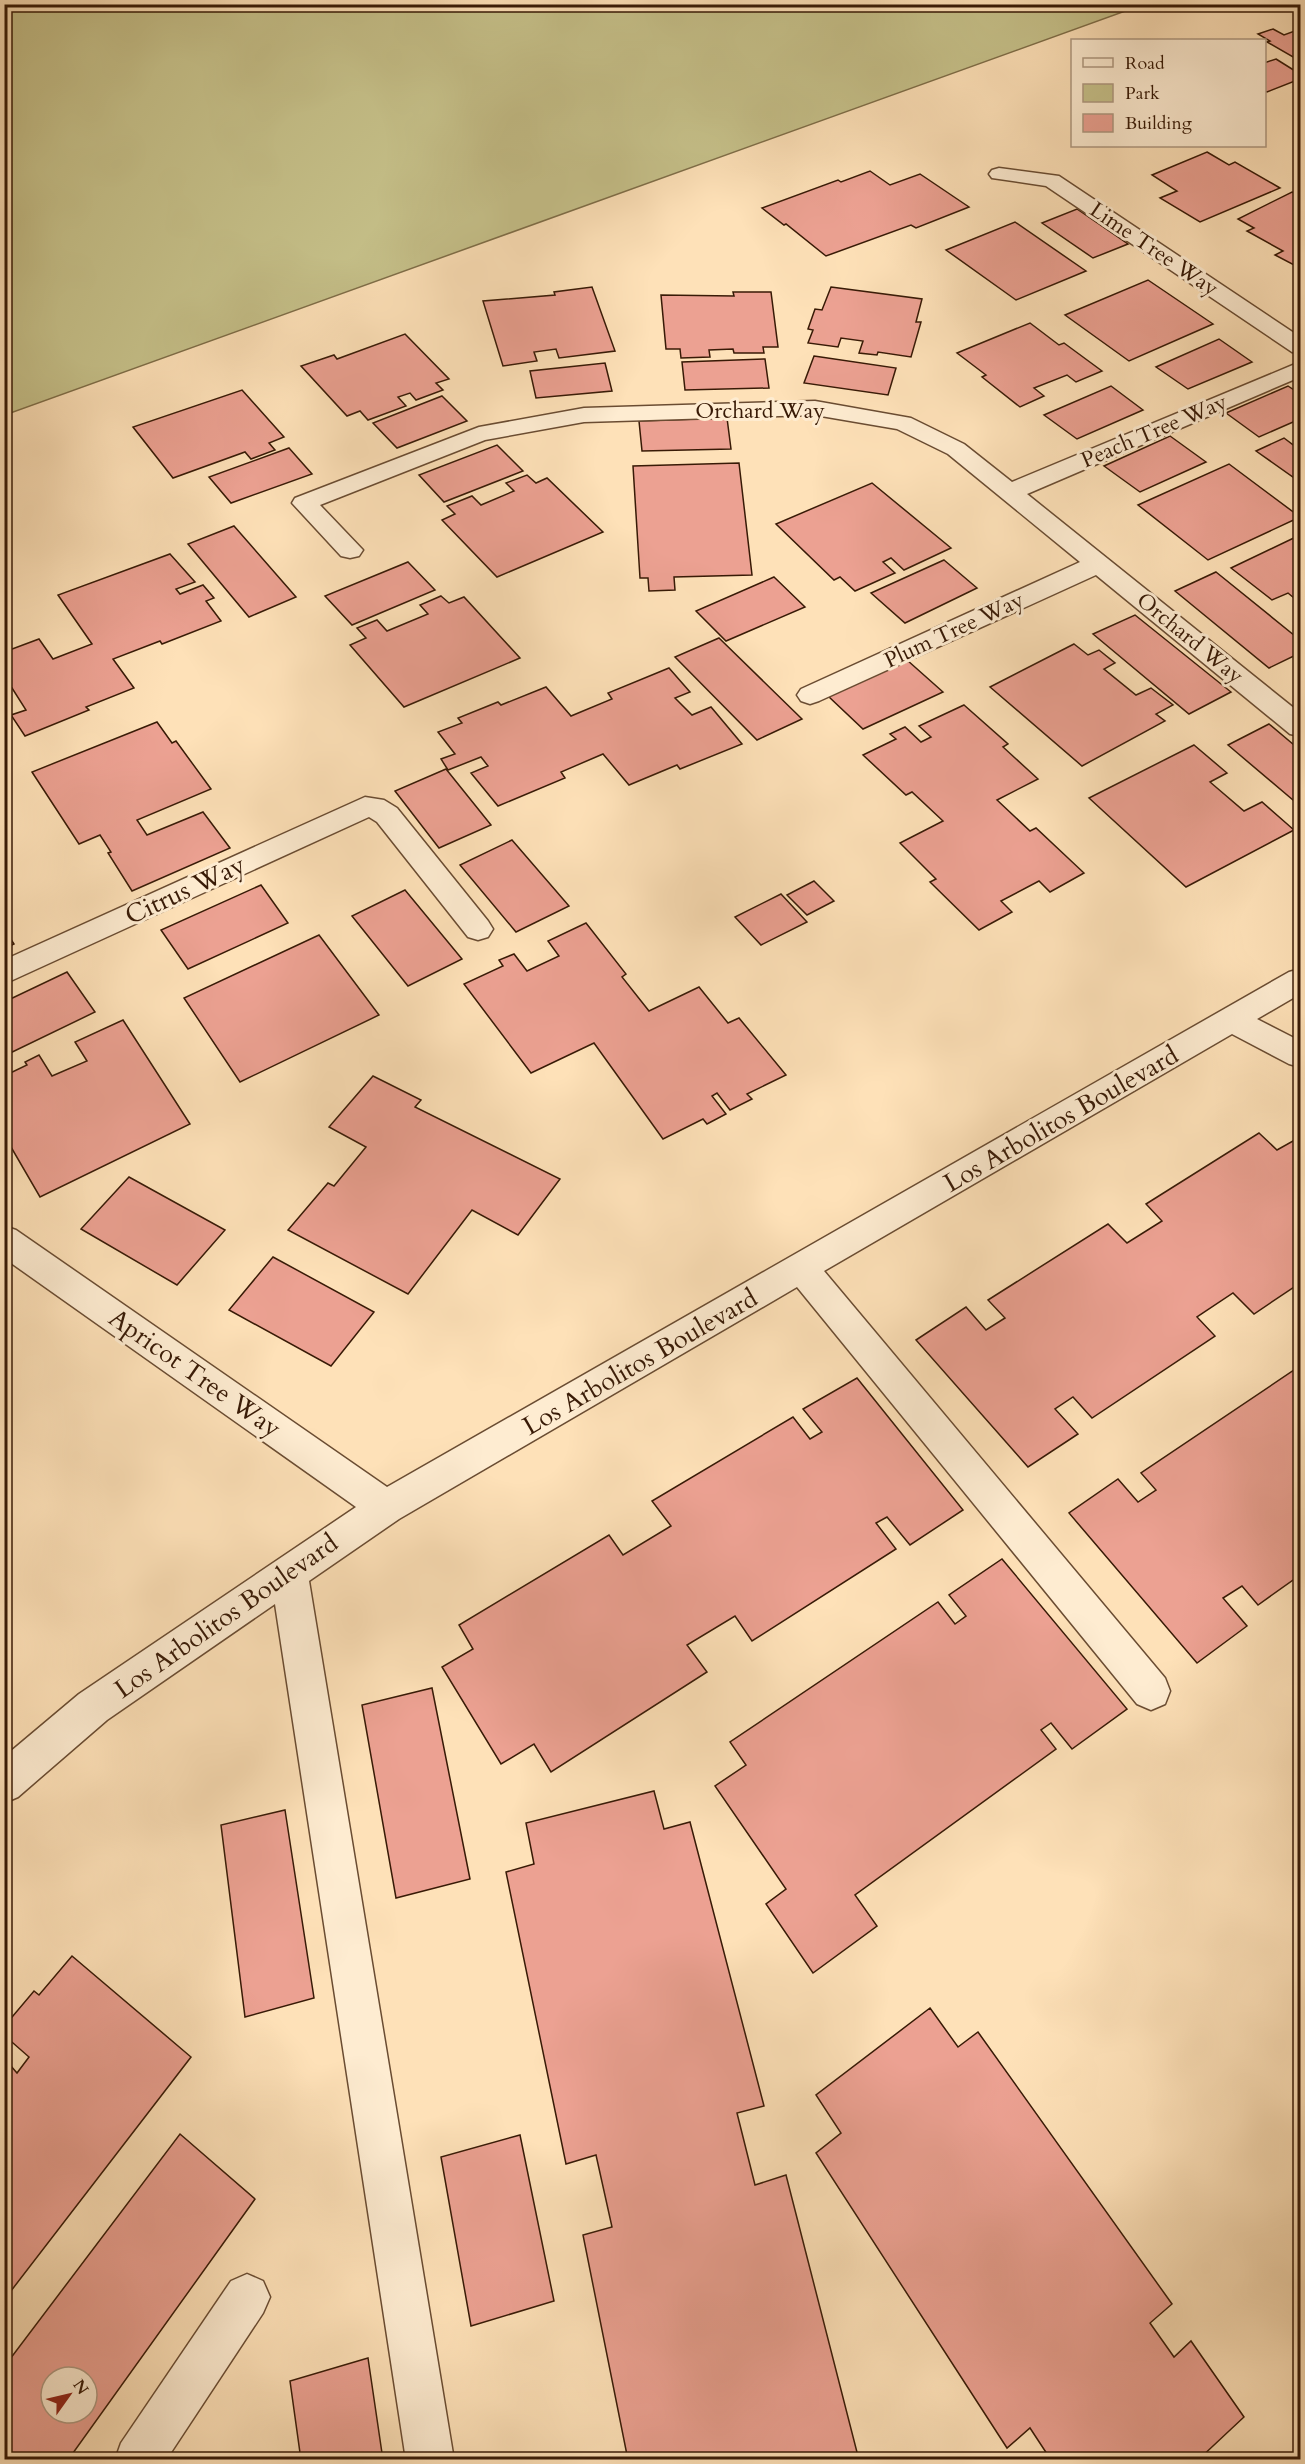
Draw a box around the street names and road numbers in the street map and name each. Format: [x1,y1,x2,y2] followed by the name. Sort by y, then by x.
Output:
[1084,195,1225,303] street label: Lime Tree Way
[1076,387,1232,475] street label: Peach Tree Way
[695,396,825,426] street label: Orchard Way
[879,584,1029,675] street label: Plum Tree Way
[1130,586,1250,691] street label: Orchard Way
[119,847,251,933] street label: Citrus Way
[937,1037,1185,1201] street label: Los Arbolitos Boulevard
[516,1280,764,1444] street label: Los Arbolitos Boulevard
[102,1300,288,1446] street label: Apricot Tree Way
[107,1525,345,1706] street label: Los Arbolitos Boulevard

